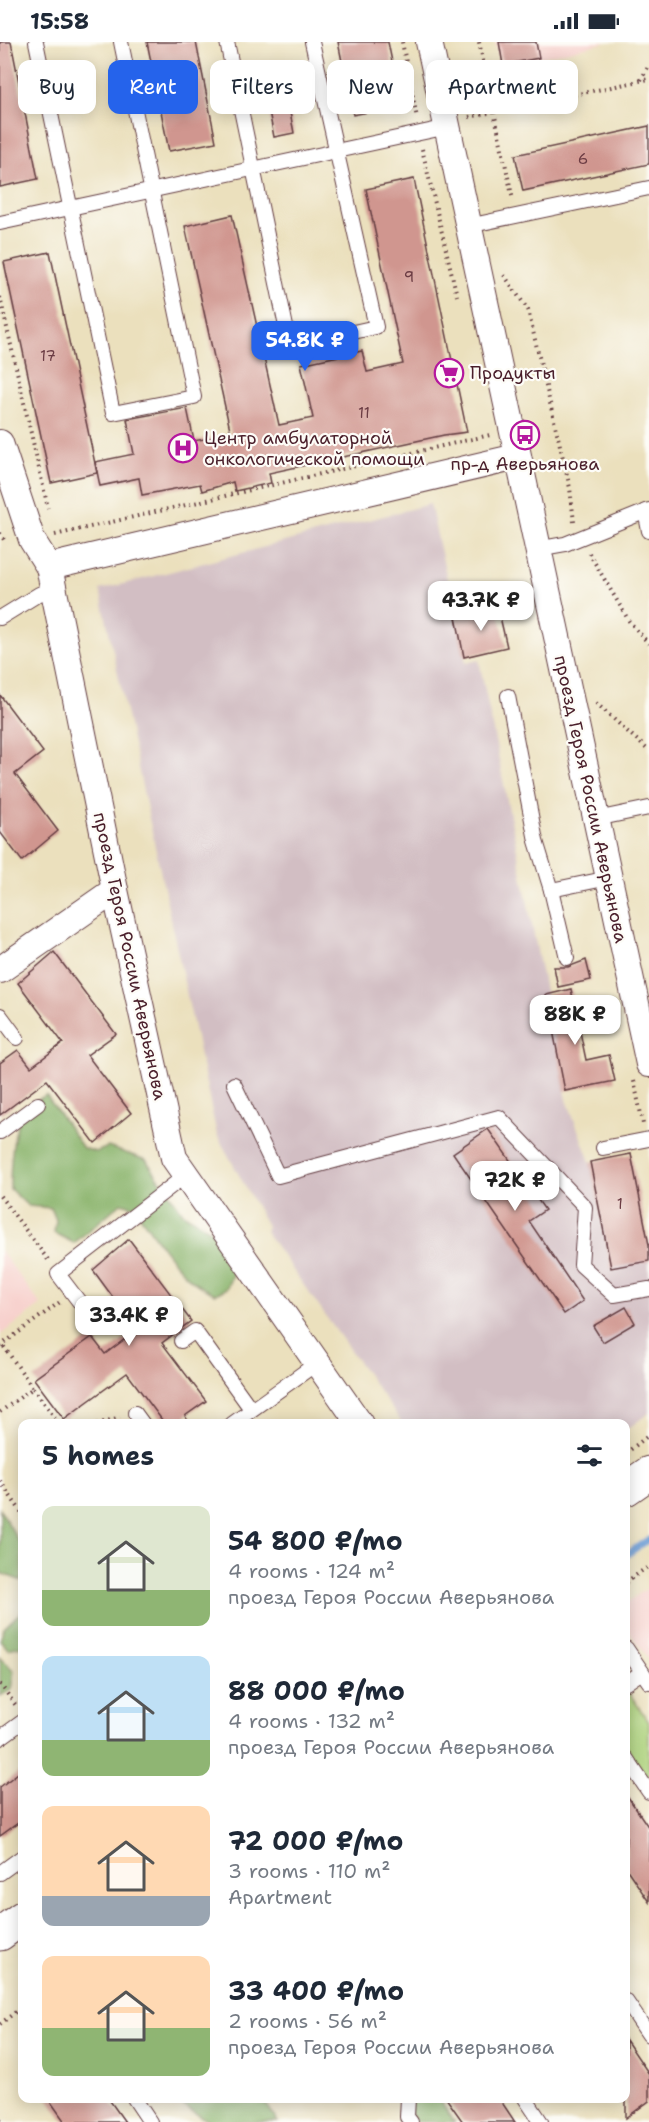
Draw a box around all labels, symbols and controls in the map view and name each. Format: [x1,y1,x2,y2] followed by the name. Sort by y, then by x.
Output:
[30,7,89,36] text: 15:58
[18,60,96,114] chip: Buy
[108,60,198,114] chip: Rent
[210,60,315,114] chip: Filters
[327,60,414,114] chip: New
[426,60,578,114] chip: Apartment
[578,149,588,169] house number: 6
[404,267,414,287] house number: 9
[250,321,360,372] pin: 54.8K ₽
[265,327,345,353] text: 54.8K ₽
[40,346,56,366] house number: 17
[433,357,465,389] supermarket icon: Продукты
[470,361,556,385] place label: Продукты
[358,403,370,423] house number: 11
[509,419,541,451] bus stop icon: пр-д Аверьянова
[204,426,425,471] place label: Центр амбулаторной онкологической помощи
[167,432,199,464] hospital icon: Центр амбулаторной онкологической помощи
[451,452,599,476] place label: пр-д Аверьянова
[426,581,536,632] pin: 43.7K ₽
[442,587,520,613] text: 43.7K ₽
[549,653,633,945] street label: проезд Героя России Аверьянова
[88,810,172,1102] street label: проезд Героя России Аверьянова
[533,995,617,1046] pin: 88K ₽
[544,1001,606,1027] text: 88K ₽
[473,1161,557,1212] pin: 72K ₽
[484,1167,546,1193] text: 72K ₽
[617,1194,623,1214] house number: 1
[74,1296,184,1347] pin: 33.4K ₽
[89,1302,169,1328] text: 33.4K ₽
[42,1438,154,1473] text: 5 homes
[573,1439,606,1472] icon: filters
[228,1523,403,1558] text: 54 800 ₽/mo
[90,1530,162,1602] icon: home
[228,1558,395,1584] text: 4 rooms · 124 m²
[228,1584,554,1610] text: проезд Героя России Аверьянова
[228,1673,405,1708] text: 88 000 ₽/mo
[90,1680,162,1752] icon: home
[228,1708,395,1734] text: 4 rooms · 132 m²
[228,1734,554,1760] text: проезд Героя России Аверьянова
[228,1823,403,1858] text: 72 000 ₽/mo
[90,1830,162,1902] icon: home
[228,1858,391,1884] text: 3 rooms · 110 m²
[228,1884,332,1910] text: Apartment
[228,1973,404,2008] text: 33 400 ₽/mo
[90,1980,162,2052] icon: home
[228,2008,387,2034] text: 2 rooms · 56 m²
[228,2034,554,2060] text: проезд Героя России Аверьянова

